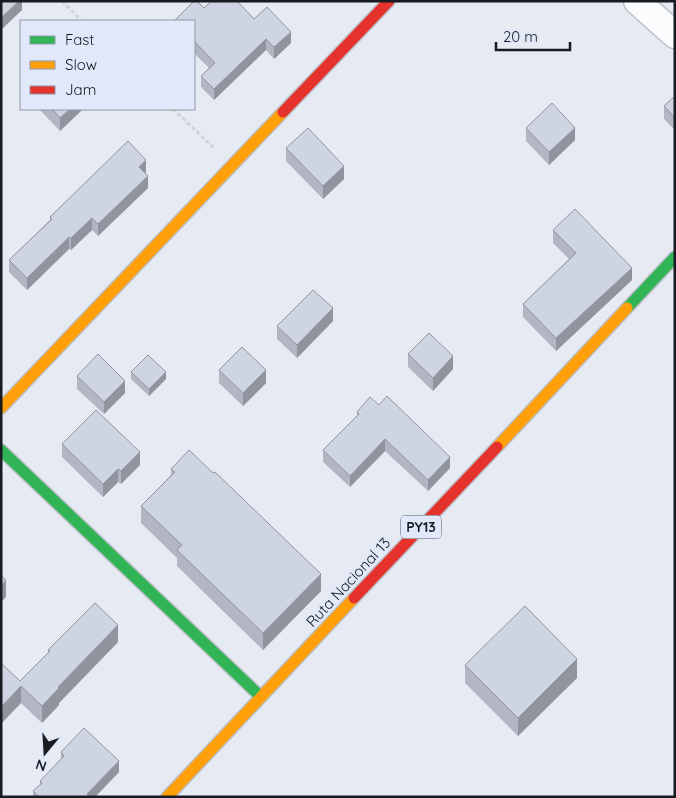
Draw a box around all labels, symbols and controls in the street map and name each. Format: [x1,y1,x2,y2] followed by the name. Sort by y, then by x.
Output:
[20,20,195,110] legend
[496,20,570,52] scale bar
[503,27,538,46] text: 20 m
[65,30,94,49] text: Fast
[65,55,97,74] text: Slow
[65,80,96,99] text: Jam
[401,516,441,538] road number: PY13
[302,533,394,631] street label: Ruta Nacional 13
[20,728,70,778] north arrow
[33,755,49,776] text: N

